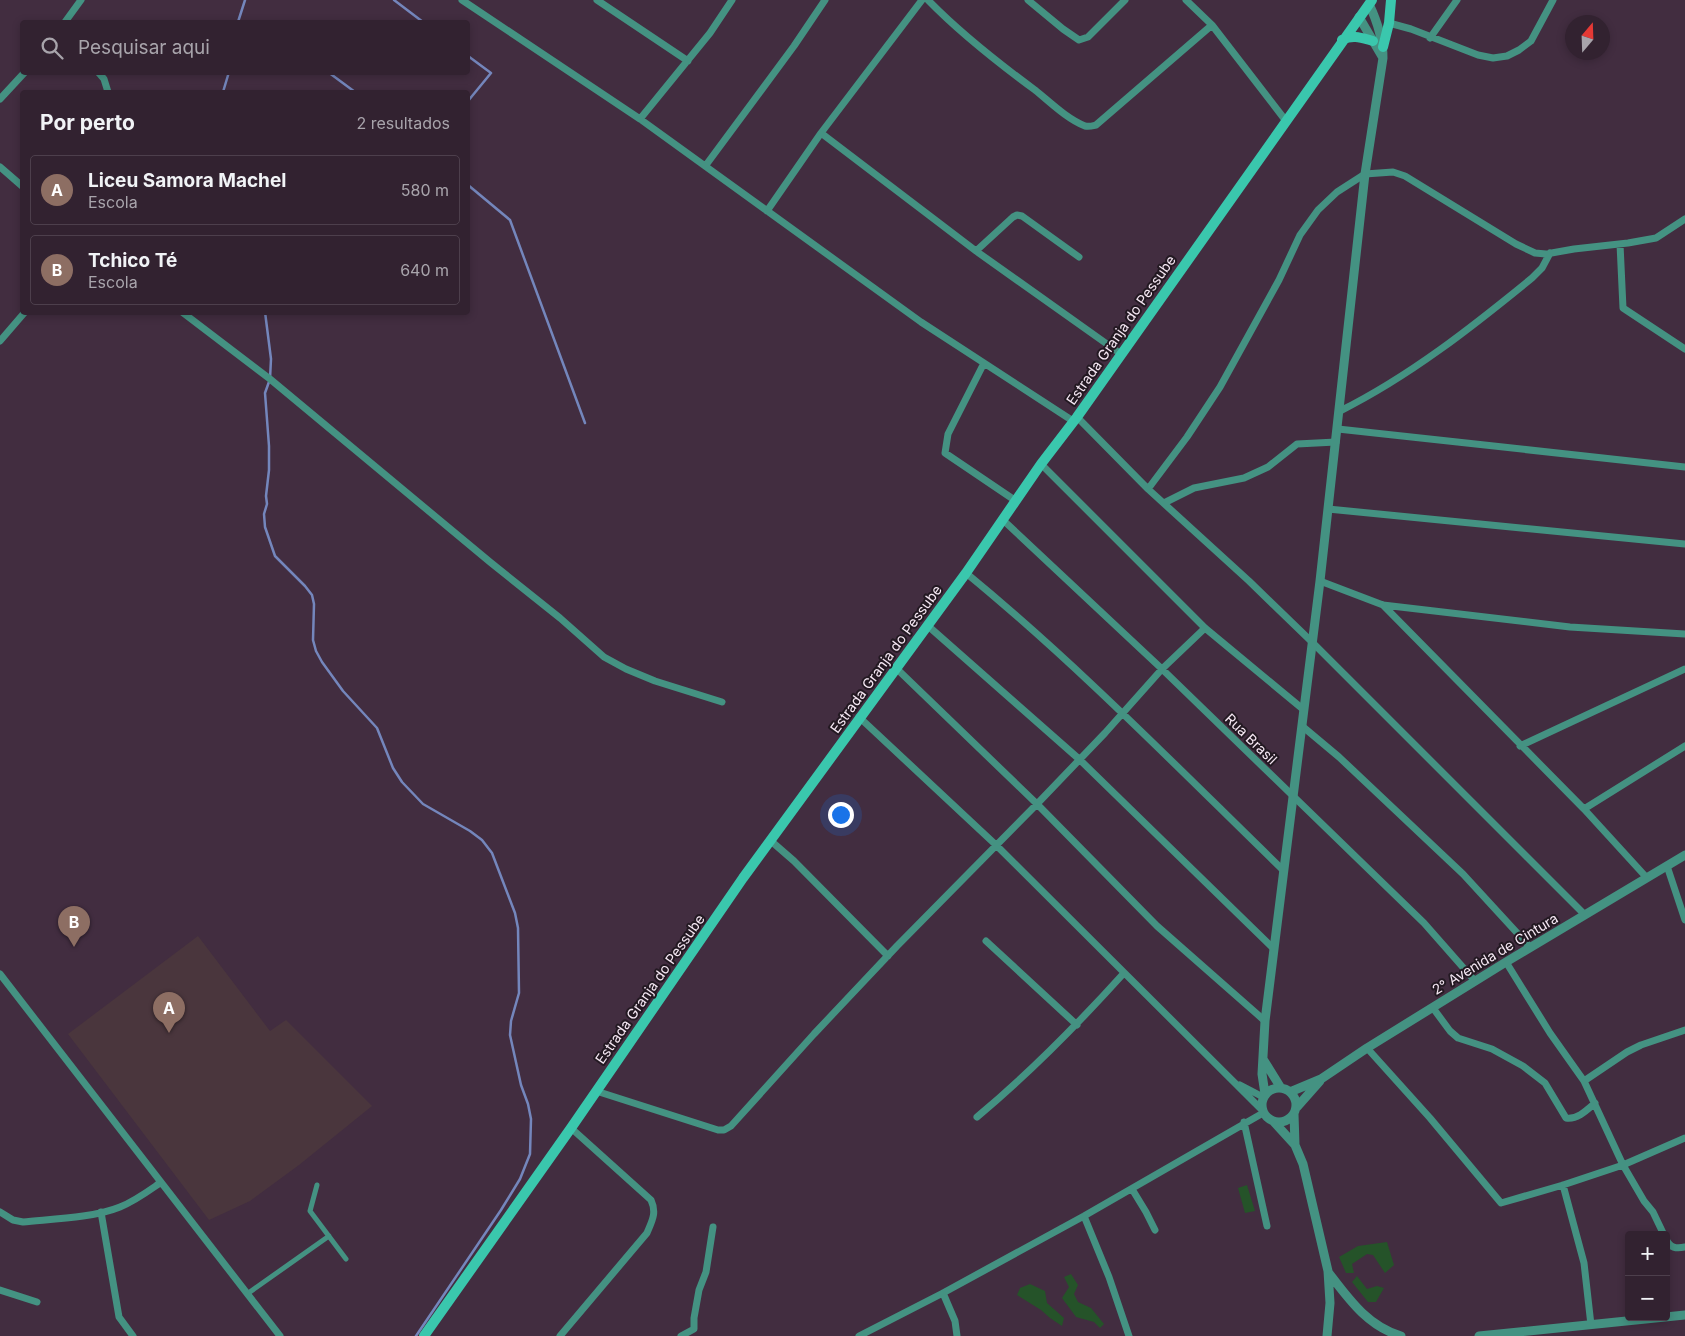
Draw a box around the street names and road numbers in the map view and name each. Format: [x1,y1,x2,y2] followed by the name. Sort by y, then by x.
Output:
[1062,252,1179,408] street label: Estrada Granja do Pessube
[826,581,945,736] street label: Estrada Granja do Pessube
[1222,710,1281,768] street label: Rua Brasil
[1429,909,1561,998] street label: 2° Avenida de Cintura
[591,911,708,1067] street label: Estrada Granja do Pessube

